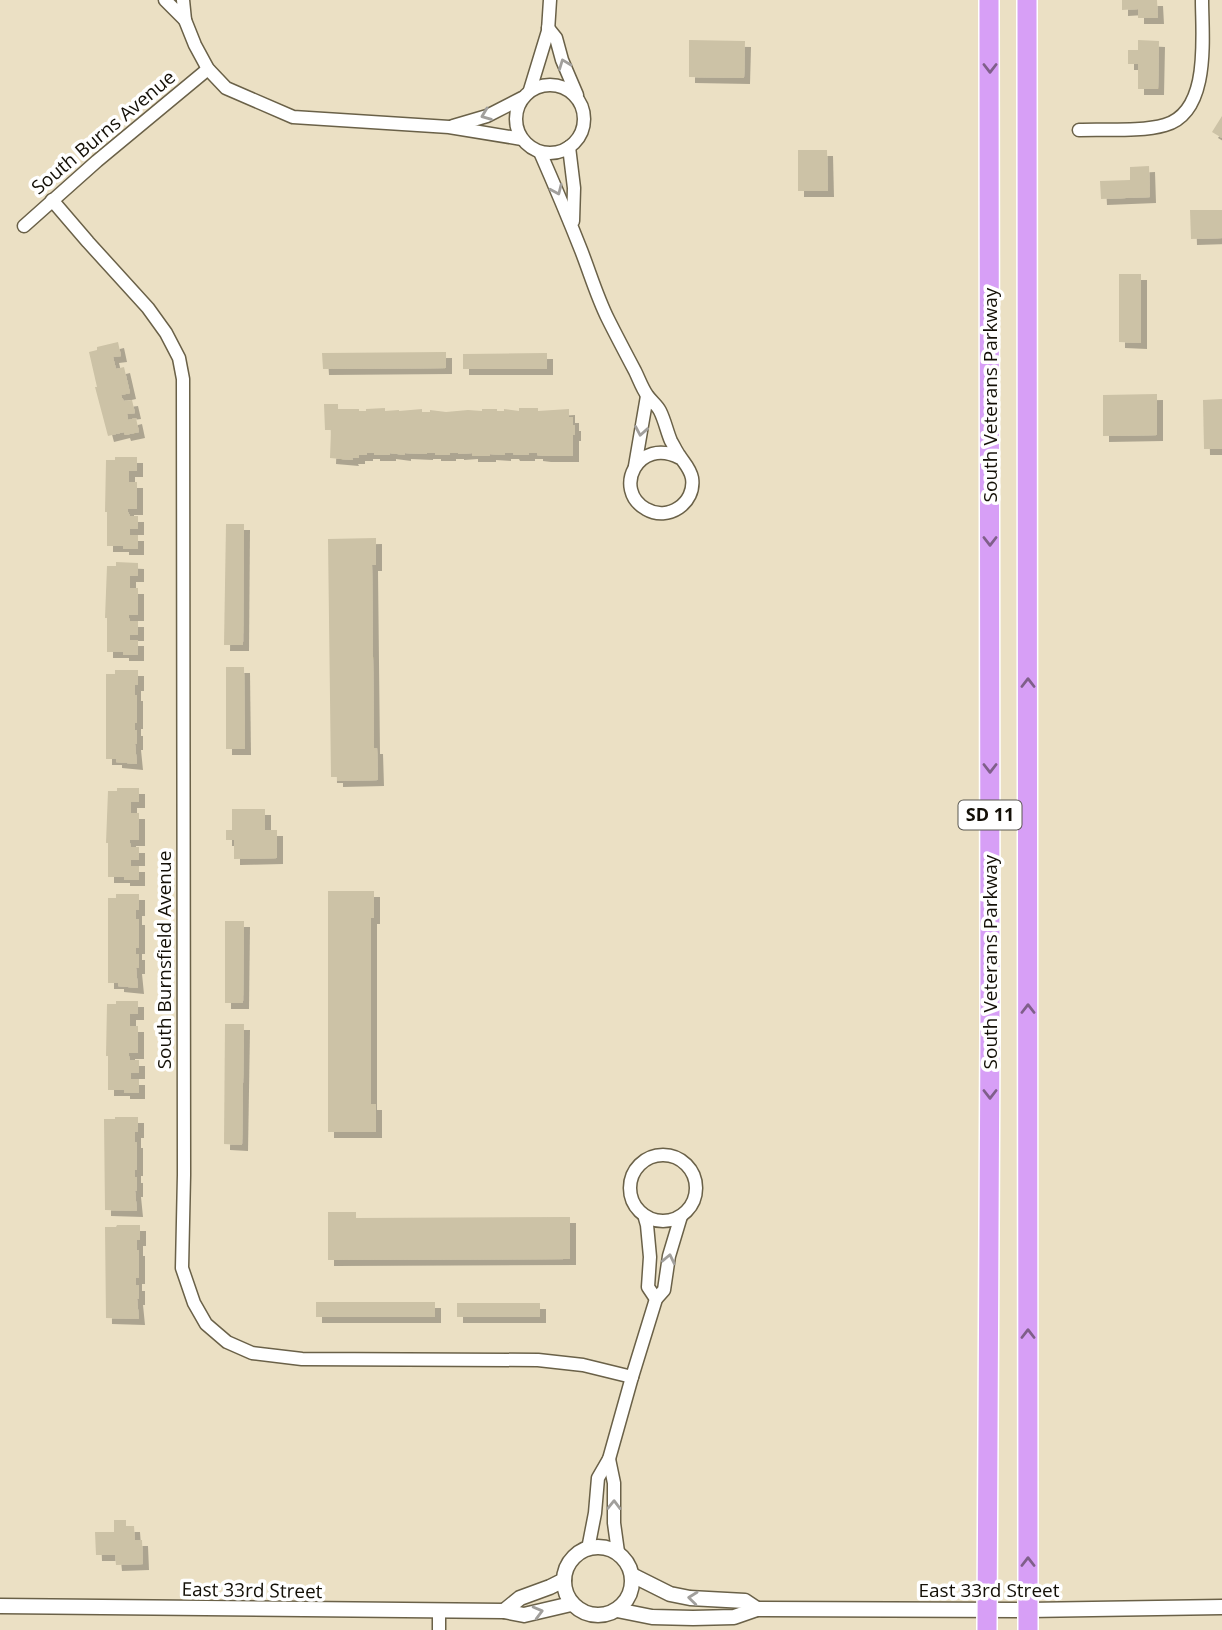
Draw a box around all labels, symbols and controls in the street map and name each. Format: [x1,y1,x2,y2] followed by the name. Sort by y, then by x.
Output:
[559,59,573,71] one-way arrow
[982,63,998,74] one-way arrow
[26,64,180,200] street label: South Burns Avenue
[481,107,493,121] one-way arrow
[549,183,563,195] one-way arrow
[977,287,1003,502] street label: South Veterans Parkway
[634,425,649,437] one-way arrow
[982,536,998,546] one-way arrow
[1020,678,1036,688] one-way arrow
[982,763,998,774] one-way arrow
[958,800,1021,830] road number: SD 11
[151,851,177,1069] street label: South Burnsfield Avenue
[977,854,1003,1069] street label: South Veterans Parkway
[1020,1003,1036,1014] one-way arrow
[982,1089,998,1099] one-way arrow
[661,1253,676,1265] one-way arrow
[1020,1329,1036,1339] one-way arrow
[606,1500,622,1510] one-way arrow
[1020,1556,1036,1567] one-way arrow
[181,1576,323,1604] street label: East 33rd Street
[919,1577,1060,1603] street label: East 33rd Street
[687,1590,699,1605] one-way arrow
[532,1606,544,1620] one-way arrow

